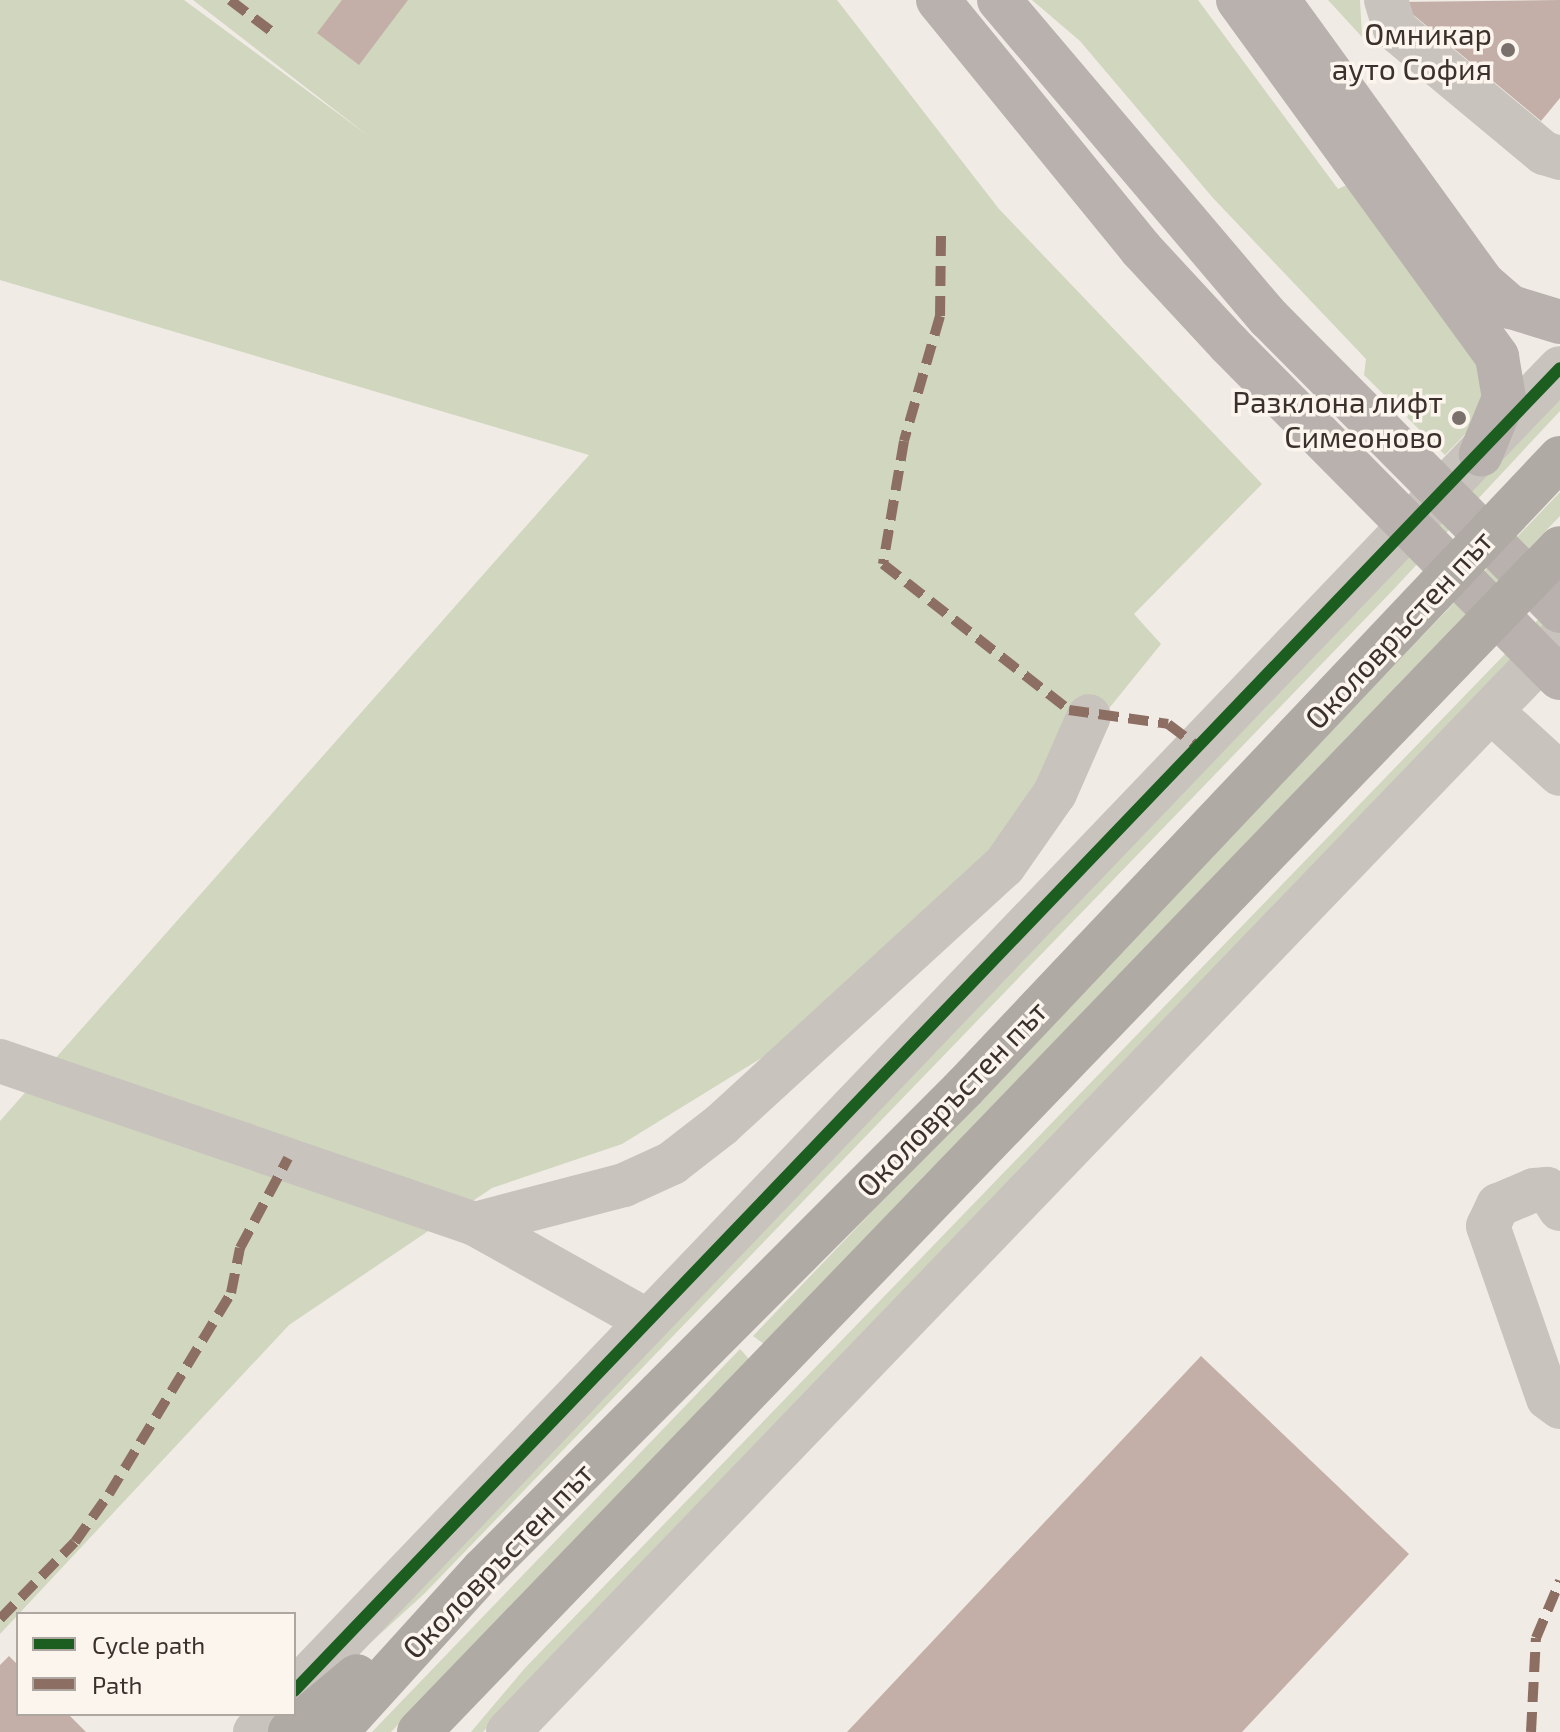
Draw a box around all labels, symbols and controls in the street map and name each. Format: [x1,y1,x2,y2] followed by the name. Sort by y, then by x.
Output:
[1332,15,1492,86] place label: Омникар ауто София
[1499,41,1517,59] marker: Омникар ауто София
[1232,383,1443,454] place label: Разклона лифт Симеоново
[1450,409,1468,427] marker: Разклона лифт Симеоново
[1297,522,1499,736] street label: Околовръстен път
[848,993,1054,1203] street label: Околовръстен път
[394,1455,600,1665] street label: Околовръстен път
[16,1612,296,1716] legend
[92,1630,205,1659] text: Cycle path
[92,1670,142,1699] text: Path

